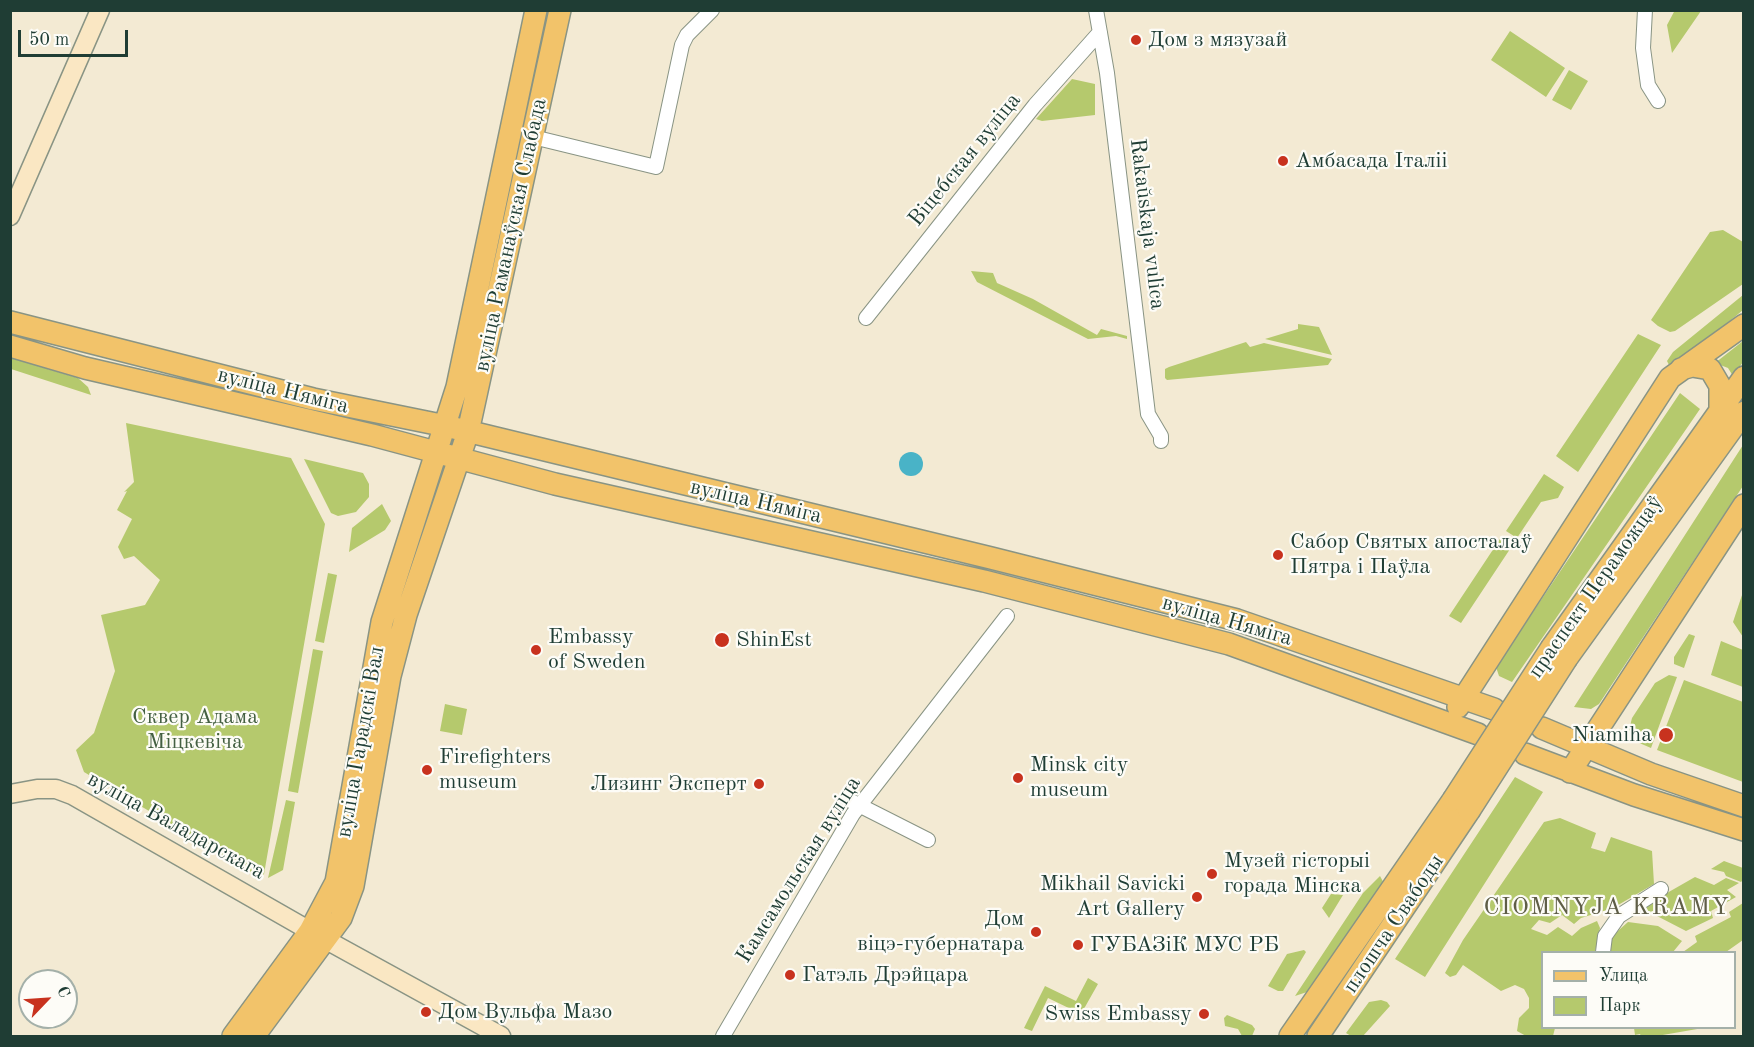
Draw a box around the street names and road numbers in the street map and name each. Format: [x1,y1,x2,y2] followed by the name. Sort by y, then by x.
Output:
[903,88,1027,232] street label: Віцебская вуліца
[469,96,553,374] street label: вуліца Раманаўская Слабада
[1123,137,1171,311] street label: Rakaŭskaja vulica
[215,362,351,420] street label: вуліца Няміга
[688,474,824,530] street label: вуліца Няміга
[1523,490,1669,684] street label: праспект Пераможцаў
[1159,590,1295,652] street label: вуліца Няміга
[331,644,391,840] street label: вуліца Гарадскі Вал
[82,766,270,886] street label: вуліца Валадарскага
[731,772,867,968] street label: Камсамольская вуліца
[1338,850,1450,998] street label: плошча Свабоды

